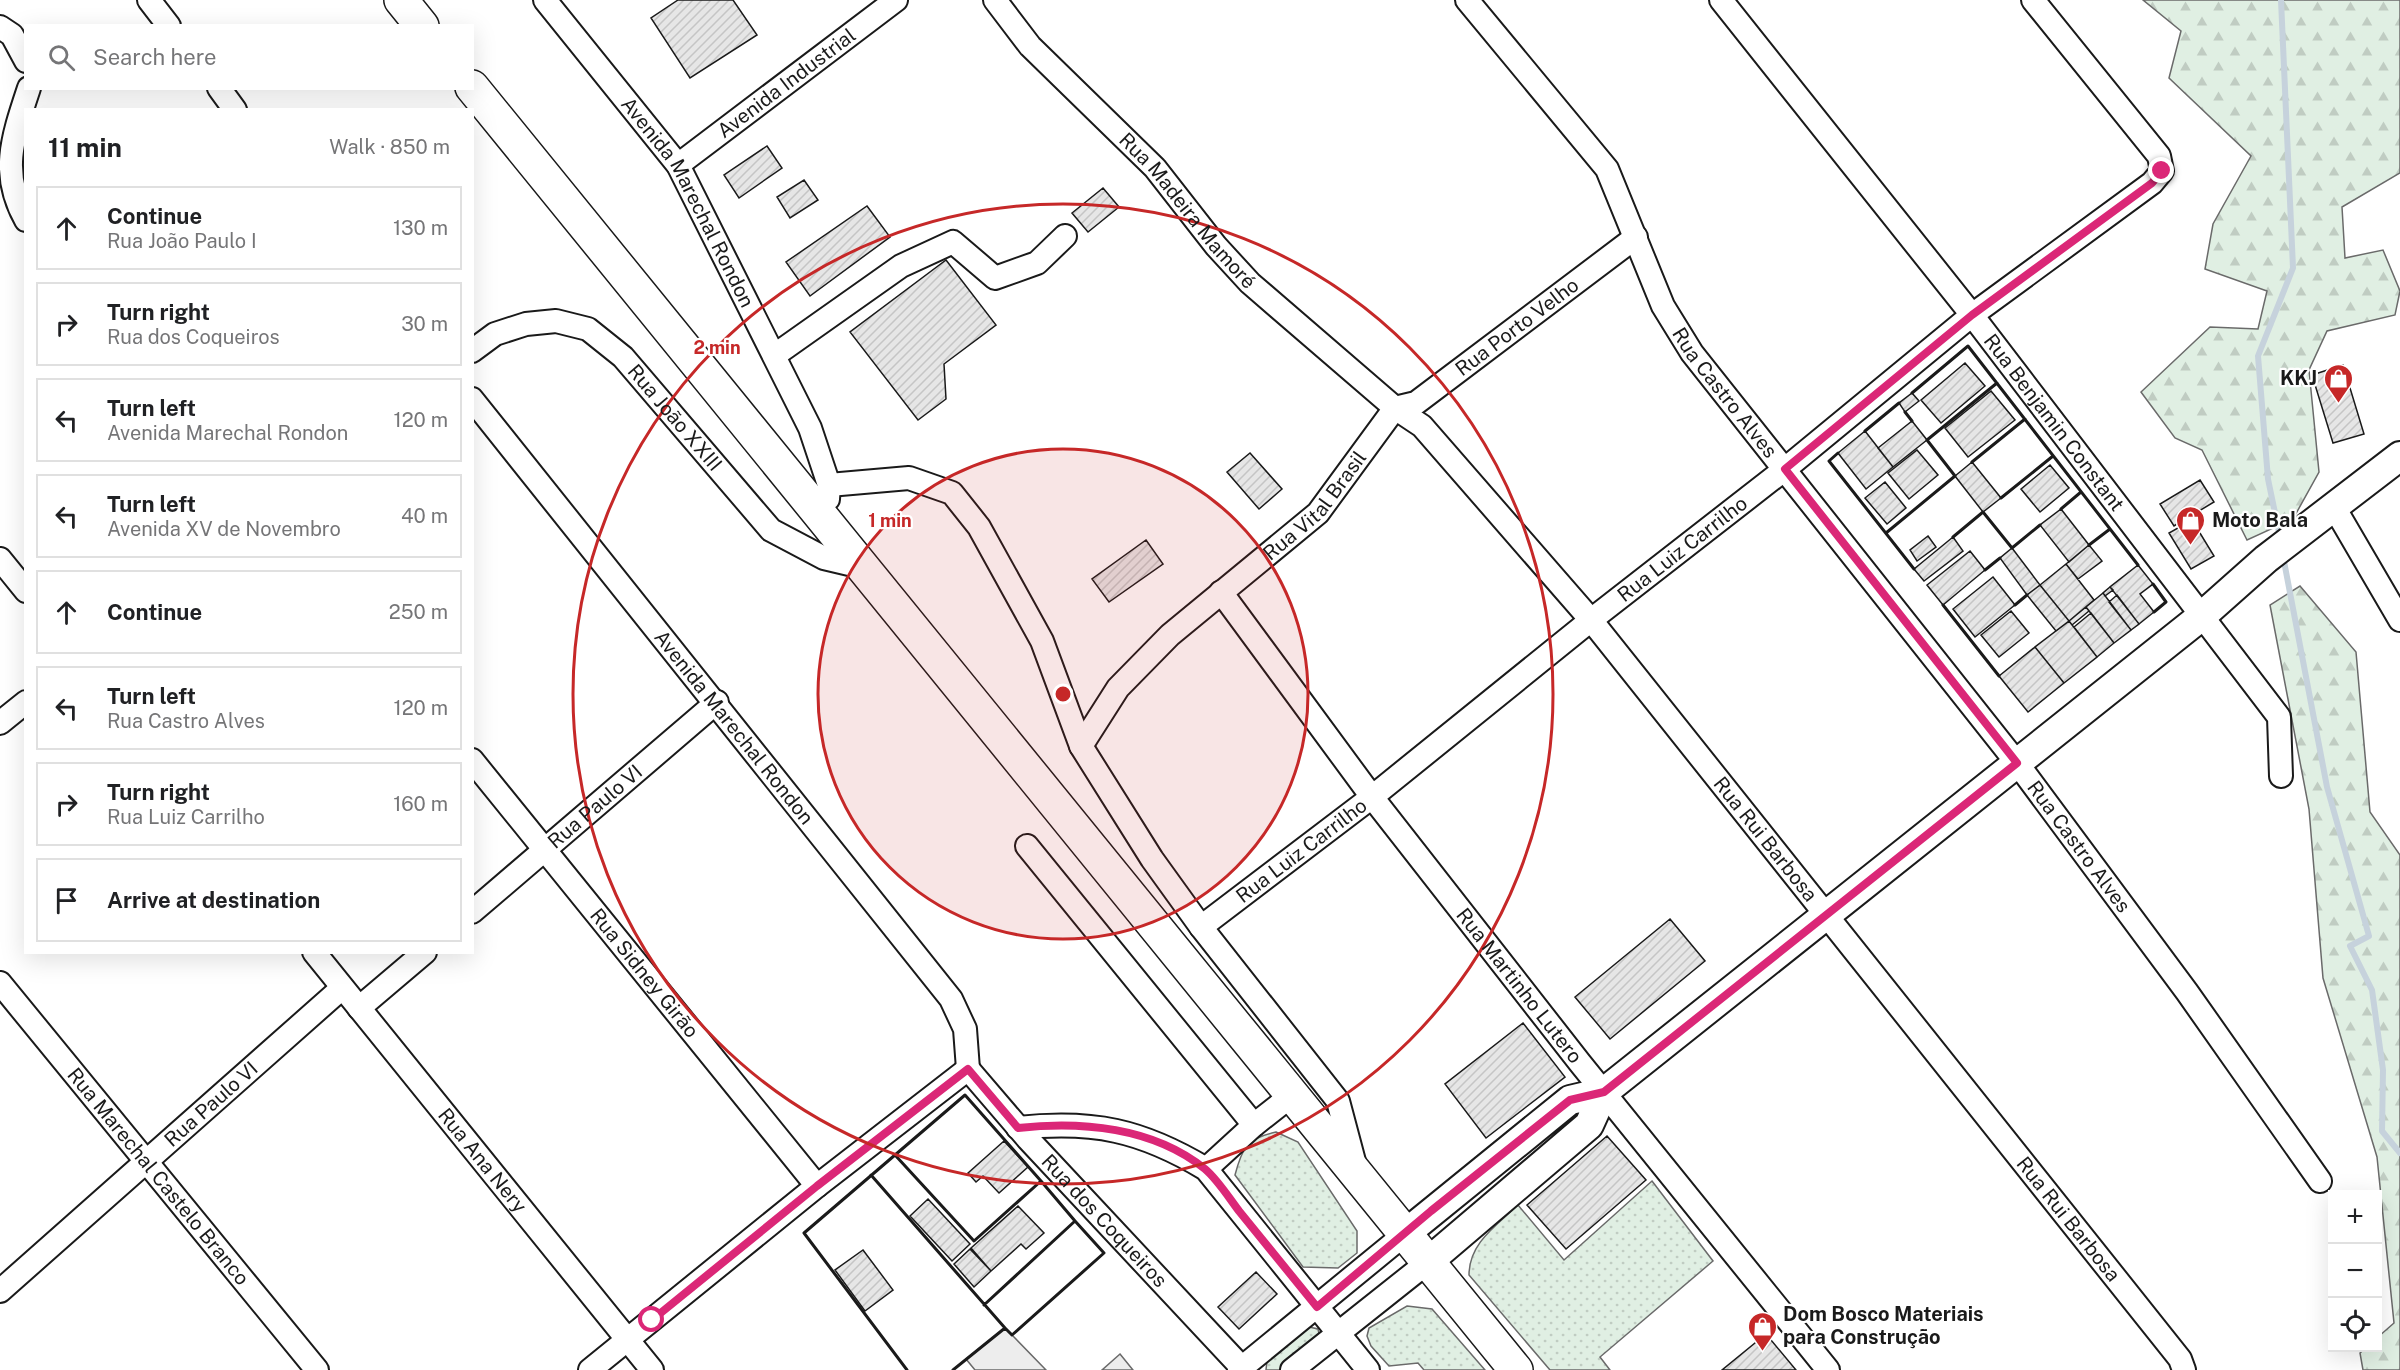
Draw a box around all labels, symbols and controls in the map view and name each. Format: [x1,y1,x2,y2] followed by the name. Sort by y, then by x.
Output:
[713,23,860,143] street label: Avenida Industrial
[24,24,474,90] search box
[45,41,78,74] icon: search
[93,44,217,70] text: Search here
[616,92,760,311] street label: Avenida Marechal Rondon
[1114,128,1261,293] street label: Rua Madeira Mamoré
[48,132,122,163] text: 11 min
[329,135,450,159] text: Walk · 850 m
[2148,157,2174,183] route end
[107,203,202,229] text: Continue
[50,212,83,245] icon: ahead
[393,216,448,240] text: 130 m
[107,229,257,253] text: Rua João Paulo I
[1451,273,1583,381] street label: Rua Porto Velho
[107,299,210,325] text: Turn right
[50,308,83,341] icon: right
[401,312,448,336] text: 30 m
[1667,323,1782,463] street label: Rua Castro Alves
[107,325,280,349] text: Rua dos Coqueiros
[1979,329,2129,516] street label: Rua Benjamin Constant
[693,337,741,358] text: 2 min
[623,360,727,476] street label: Rua João XXIII
[2322,362,2354,404] shop icon: KKJ
[2280,366,2317,390] place label: KKJ
[107,395,196,421] text: Turn left
[50,404,83,437] icon: left
[394,408,448,432] text: 120 m
[107,421,348,445] text: Avenida Marechal Rondon
[1258,446,1371,565] street label: Rua Vital Brasil
[107,491,196,517] text: Turn left
[1613,491,1752,607] street label: Rua Luiz Carrilho
[50,500,83,533] icon: left
[401,504,448,528] text: 40 m
[2175,504,2207,546] shop icon: Moto Bala
[2212,508,2308,532] place label: Moto Bala
[868,510,912,531] text: 1 min
[107,517,341,541] text: Avenida XV de Novembro
[50,596,83,629] icon: ahead
[107,599,202,625] text: Continue
[389,600,448,624] text: 250 m
[649,625,819,829] street label: Avenida Marechal Rondon
[107,683,196,709] text: Turn left
[1053,684,1073,704] centre of rings
[50,692,83,725] icon: left
[394,696,448,720] text: 120 m
[107,709,265,733] text: Rua Castro Alves
[543,760,647,854] street label: Rua Paulo VI
[1709,772,1823,906] street label: Rua Rui Barbosa
[2022,776,2136,917] street label: Rua Castro Alves
[107,779,210,805] text: Turn right
[50,788,83,821] icon: right
[393,792,448,816] text: 160 m
[1231,793,1371,908] street label: Rua Luiz Carrilho
[107,805,265,829] text: Rua Luiz Carrilho
[50,884,83,917] icon: arrive
[107,887,320,913] text: Arrive at destination
[1451,903,1588,1068] street label: Rua Martinho Lutero
[585,904,704,1042] street label: Rua Sidney Girão
[159,1056,263,1152] street label: Rua Paulo VI
[62,1063,254,1290] street label: Rua Marechal Castelo Branco
[433,1103,532,1218] street label: Rua Ana Nery
[1037,1149,1172,1292] street label: Rua dos Coqueiros
[2012,1152,2125,1286] street label: Rua Rui Barbosa
[2328,1190,2382,1352] map controls
[2328,1190,2382,1244] button: +
[2328,1244,2382,1298] button: −
[2328,1298,2382,1352] button: locate
[1783,1302,1984,1349] place label: Dom Bosco Materiais para Construção
[638,1306,664,1332] route start
[1746,1310,1778,1352] shop icon: Dom Bosco Materiais para Construção

